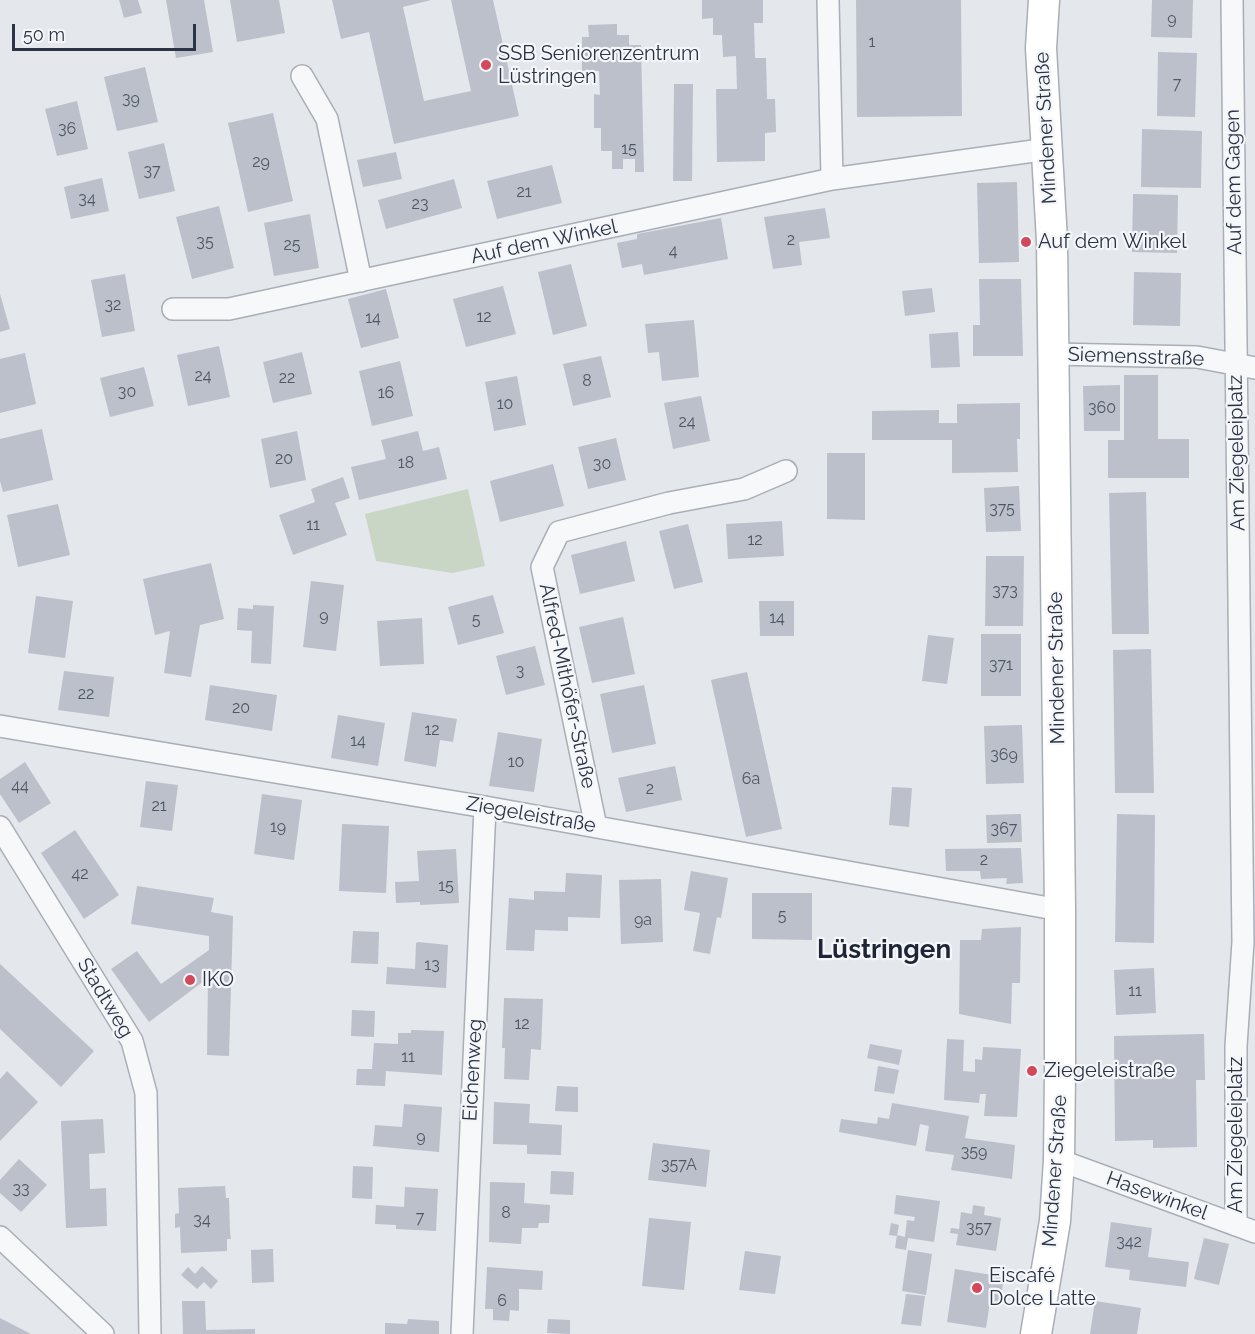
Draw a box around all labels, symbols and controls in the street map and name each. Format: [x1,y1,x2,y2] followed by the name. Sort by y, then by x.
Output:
[1167,9,1177,29] house number: 9
[15,12,200,50] scale bar
[23,24,65,45] text: 50 m
[869,32,875,52] house number: 1
[498,42,699,89] place label: SSB Seniorenzentrum Lüstringen
[1030,51,1062,205] street label: Mindener Straße
[479,58,493,72] marker: SSB Seniorenzentrum Lüstringen
[1173,74,1181,94] house number: 7
[122,89,140,109] house number: 39
[1221,109,1247,255] street label: Auf dem Gagen
[58,119,76,139] house number: 36
[621,139,637,159] house number: 15
[252,152,270,172] house number: 29
[143,161,161,181] house number: 37
[516,182,532,202] house number: 21
[78,189,96,209] house number: 34
[412,194,428,214] house number: 23
[469,215,619,269] street label: Auf dem Winkel
[787,230,795,250] house number: 2
[1038,230,1187,254] place label: Auf dem Winkel
[196,232,214,252] house number: 35
[283,235,301,255] house number: 25
[1019,235,1033,249] marker: Auf dem Winkel
[669,241,677,261] house number: 4
[105,295,121,315] house number: 32
[476,307,492,327] house number: 12
[365,308,381,328] house number: 14
[1067,343,1205,371] street label: Siemensstraße
[194,366,212,386] house number: 24
[279,368,295,388] house number: 22
[582,371,592,391] house number: 8
[1224,375,1250,531] street label: Am Ziegeleiplatz
[118,382,136,402] house number: 30
[378,383,394,403] house number: 16
[497,394,513,414] house number: 10
[1088,398,1116,418] house number: 360
[678,412,696,432] house number: 24
[275,449,293,469] house number: 20
[398,453,414,473] house number: 18
[593,454,611,474] house number: 30
[989,499,1015,519] house number: 375
[306,515,320,535] house number: 11
[747,530,763,550] house number: 12
[534,581,600,791] street label: Alfred-Mithöfer-Straße
[992,581,1018,601] house number: 373
[1044,592,1070,744] street label: Mindener Straße
[319,606,329,626] house number: 9
[769,608,785,628] house number: 14
[472,610,480,630] house number: 5
[989,655,1013,675] house number: 371
[516,661,524,681] house number: 3
[78,684,94,704] house number: 22
[232,698,250,718] house number: 20
[424,720,440,740] house number: 12
[350,731,366,751] house number: 14
[990,745,1018,765] house number: 369
[508,752,524,772] house number: 10
[742,769,760,789] house number: 6a
[11,776,29,796] house number: 44
[646,779,654,799] house number: 2
[464,792,598,838] street label: Ziegeleistraße
[151,796,167,816] house number: 21
[270,817,286,837] house number: 19
[991,819,1017,839] house number: 367
[980,850,988,870] house number: 2
[71,864,89,884] house number: 42
[438,876,454,896] house number: 15
[778,906,786,926] house number: 5
[634,910,652,930] house number: 9a
[817,934,951,966] district label: Lüstringen
[72,954,138,1042] street label: Stadtweg
[424,955,440,975] house number: 13
[202,968,234,992] place label: IKO
[183,973,197,987] marker: IKO
[1128,981,1142,1001] house number: 11
[514,1014,530,1034] house number: 12
[458,1018,488,1122] street label: Eichenweg
[401,1047,415,1067] house number: 11
[1224,1057,1248,1213] street label: Am Ziegeleiplatz
[1044,1059,1175,1083] place label: Ziegeleistraße
[1025,1064,1039,1078] marker: Ziegeleistraße
[1038,1094,1072,1248] street label: Mindener Straße
[416,1127,426,1147] house number: 9
[961,1142,987,1162] house number: 359
[661,1155,697,1175] house number: 357A
[1103,1167,1211,1225] street label: Hasewinkel
[12,1179,30,1199] house number: 33
[501,1203,511,1223] house number: 8
[416,1208,424,1228] house number: 7
[193,1210,211,1230] house number: 34
[966,1218,992,1238] house number: 357
[1116,1232,1142,1252] house number: 342
[989,1264,1096,1311] place label: Eiscafé Dolce Latte
[970,1281,984,1295] marker: Eiscafé Dolce Latte
[497,1291,507,1311] house number: 6

